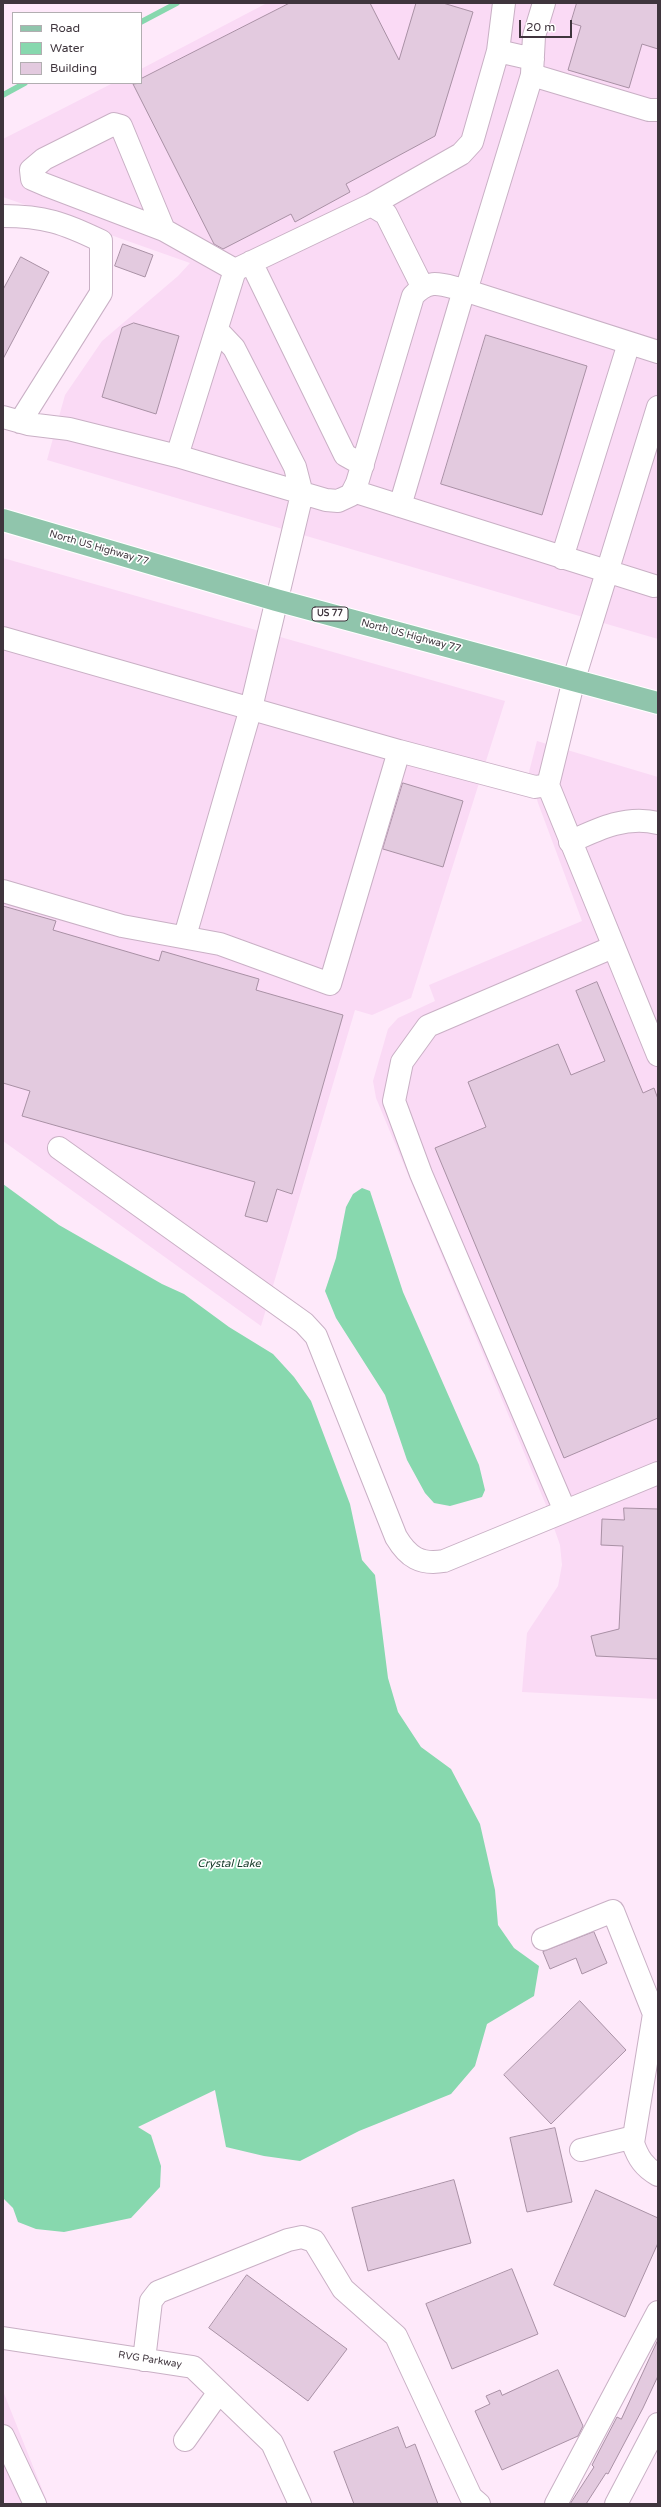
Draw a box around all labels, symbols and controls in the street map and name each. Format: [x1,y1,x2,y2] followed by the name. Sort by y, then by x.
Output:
[12,12,142,84] legend
[521,12,574,38] scale bar
[526,20,555,34] text: 20 m
[50,21,80,35] text: Road
[50,41,84,55] text: Water
[50,61,97,75] text: Building
[48,528,150,568] street label: North US Highway 77
[312,607,348,621] road number: US 77
[360,617,462,655] street label: North US Highway 77
[197,1857,261,1871] water label: Crystal Lake
[117,2349,183,2371] street label: RVG Parkway

